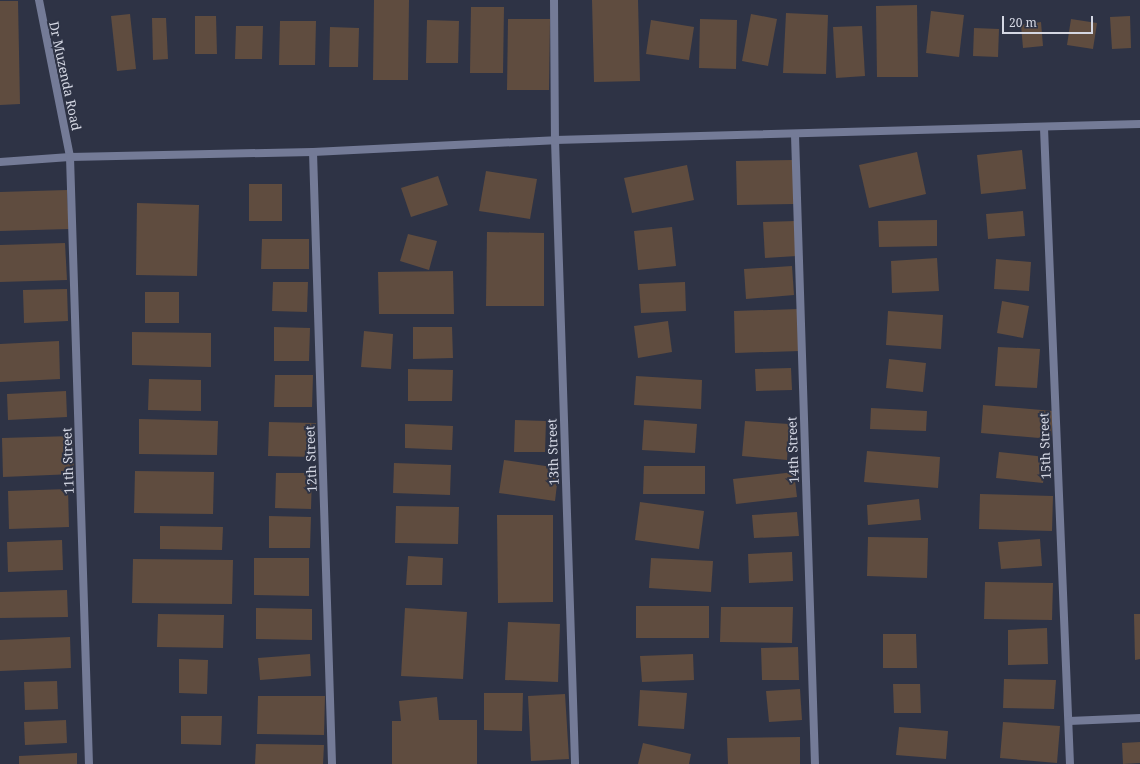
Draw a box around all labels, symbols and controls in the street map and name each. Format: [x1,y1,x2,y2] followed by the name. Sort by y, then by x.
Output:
[1004,8,1095,34] scale bar
[1009,14,1037,31] text: 20 m
[46,20,84,132] street label: Dr Muzenda Road
[1036,412,1054,480] street label: 15th Street
[784,416,802,484] street label: 14th Street
[544,418,562,486] street label: 13th Street
[302,425,320,493] street label: 12th Street
[59,427,77,495] street label: 11th Street

